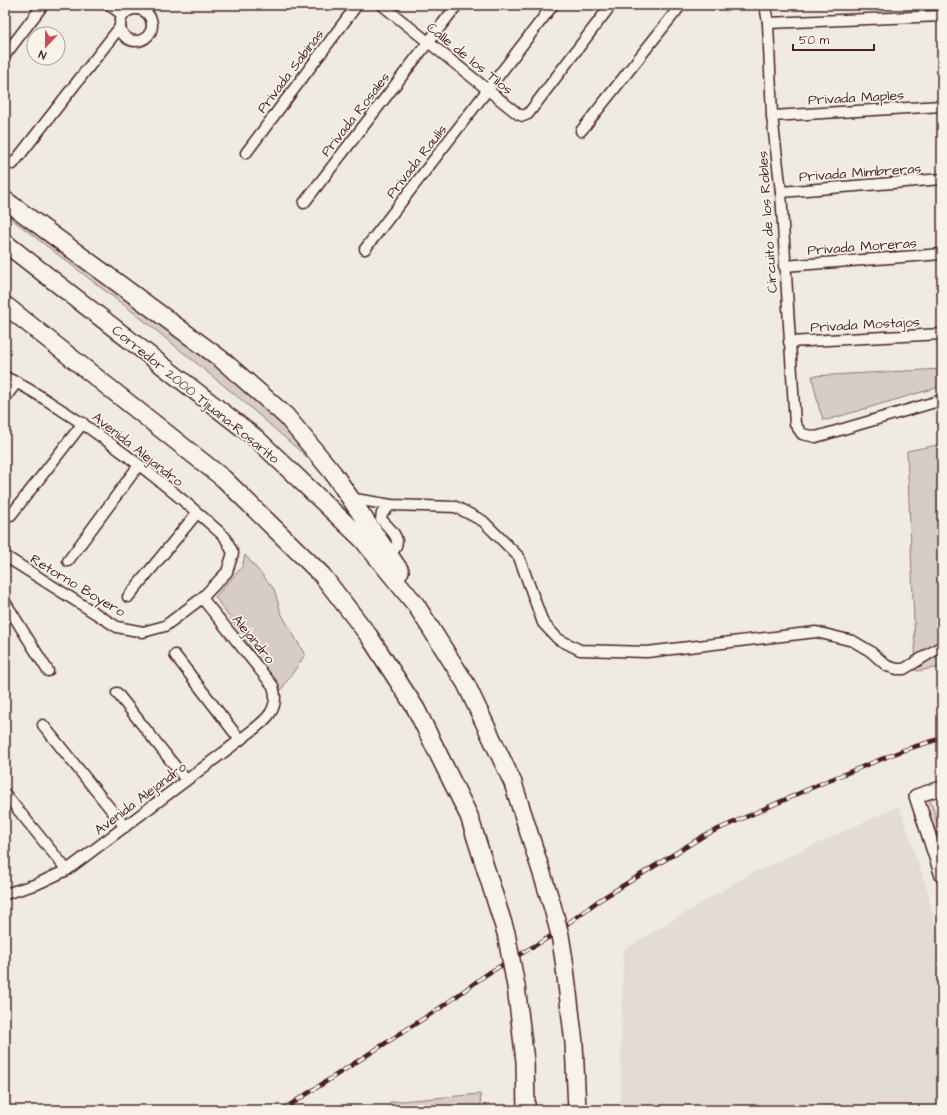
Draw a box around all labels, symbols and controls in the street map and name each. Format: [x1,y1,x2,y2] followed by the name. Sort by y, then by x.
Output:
[422,18,517,100] street label: Calle de los Tilos
[26,26,66,66] north arrow
[253,26,329,118] street label: Privada Sabinas
[793,26,874,52] scale bar
[799,32,830,49] text: 50 m
[36,47,48,63] text: N
[317,68,395,161] street label: Privada Rosales
[807,85,905,111] street label: Privada Maples
[382,121,452,203] street label: Privada Raulís
[753,150,783,294] street label: Circuito de los Robles
[798,159,922,187] street label: Privada Mimbreras
[807,233,917,261] street label: Privada Moreras
[810,312,920,338] street label: Privada Mostajos
[107,321,284,469] street label: Corredor 2000 Tijuana-Rosarito
[88,408,187,492] street label: Avenida Alejandro
[26,549,129,622] street label: Retorno Boyero
[227,611,279,669] street label: Alejandro
[90,757,191,840] street label: Avenida Alejandro

